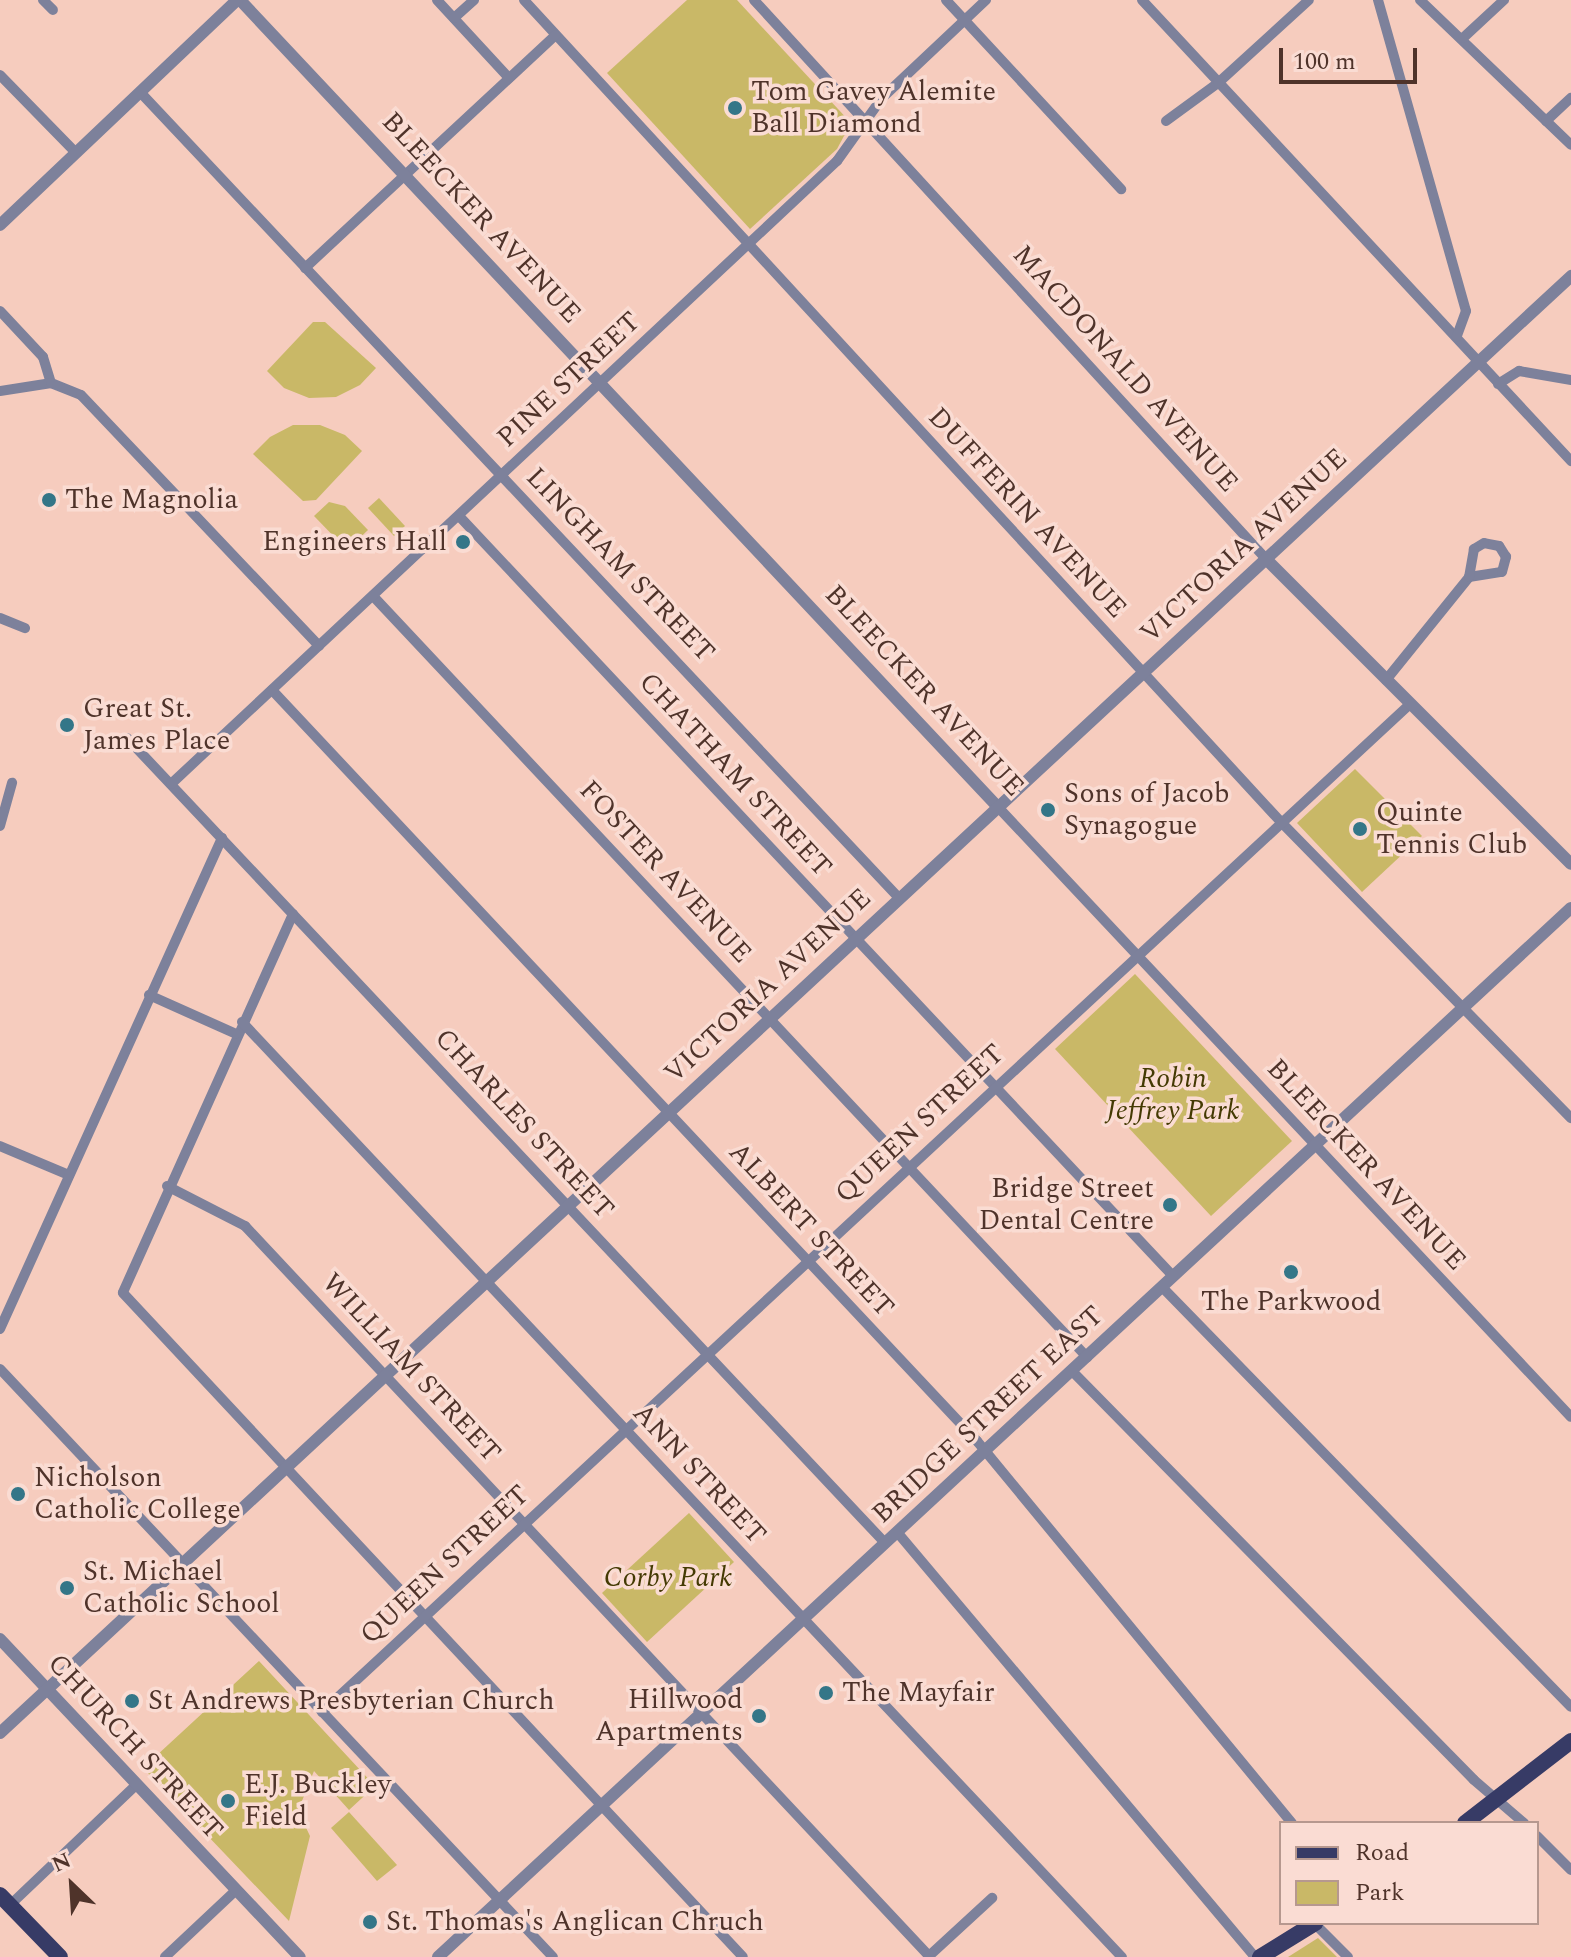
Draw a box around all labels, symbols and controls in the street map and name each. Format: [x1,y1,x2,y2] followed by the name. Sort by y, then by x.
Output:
[1283,32,1421,82] scale bar
[1293,44,1356,80] text: 100 m
[751,75,996,141] place label: Tom Gavey Alemite Ball Diamond
[726,99,744,117] marker: Tom Gavey Alemite Ball Diamond
[374,105,588,331] street label: BLEECKER AVENUE
[1005,238,1245,500] street label: MACDONALD AVENUE
[490,305,648,455] street label: PINE STREET
[921,401,1133,625] street label: DUFFERIN AVENUE
[1134,441,1354,651] street label: VICTORIA AVENUE
[519,461,721,669] street label: LINGHAM STREET
[65,483,238,517] place label: The Magnolia
[40,491,58,509] marker: The Magnolia
[262,525,447,559] place label: Engineers Hall
[454,533,472,551] marker: Engineers Hall
[817,578,1031,804] street label: BLEECKER AVENUE
[632,666,838,884] street label: CHATHAM STREET
[83,692,230,758] place label: Great St. James Place
[58,716,76,734] marker: Great St. James Place
[572,774,758,970] street label: FOSTER AVENUE
[1064,777,1229,843] place label: Sons of Jacob Synagogue
[1376,796,1527,862] place label: Quinte Tennis Club
[1039,801,1057,819] marker: Sons of Jacob Synagogue
[1351,820,1369,838] marker: Quinte Tennis Club
[658,881,878,1091] street label: VICTORIA AVENUE
[427,1022,621,1226] street label: CHARLES STREET
[829,1037,1011,1211] street label: QUEEN STREET
[1259,1052,1473,1278] street label: BLEECKER AVENUE
[1106,1062,1240,1128] park label: Robin Jeffrey Park
[721,1136,901,1324] street label: ALBERT STREET
[979,1172,1154,1238] place label: Bridge Street Dental Centre
[1161,1196,1179,1214] marker: Bridge Street Dental Centre
[1282,1263,1300,1281] marker: The Parkwood
[315,1266,507,1470] street label: WILLIAM STREET
[1201,1285,1381,1319] place label: The Parkwood
[865,1299,1111,1531] street label: BRIDGE STREET EAST
[625,1397,773,1551] street label: ANN STREET
[34,1461,241,1527] place label: Nicholson Catholic College
[354,1478,536,1652] street label: QUEEN STREET
[9,1485,27,1503] marker: Nicholson Catholic College
[83,1555,280,1621] place label: St. Michael Catholic School
[604,1561,732,1595] park label: Corby Park
[58,1579,76,1597] marker: St. Michael Catholic School
[40,1647,230,1847] street label: CHURCH STREET
[842,1676,995,1710] place label: The Mayfair
[595,1683,743,1749] place label: Hillwood Apartments
[148,1684,555,1718] place label: St Andrews Presbyterian Church
[817,1684,835,1702] marker: The Mayfair
[123,1692,141,1710] marker: St Andrews Presbyterian Church
[750,1707,768,1725] marker: Hillwood Apartments
[244,1768,391,1834] place label: E.J. Buckley Field
[219,1792,237,1810] marker: E.J. Buckley Field
[1279,1821,1539,1925] legend
[1355,1835,1409,1871] text: Road
[47,1844,77,1882] text: N
[32,1845,112,1925] north arrow
[1355,1875,1405,1911] text: Park
[386,1905,764,1939] place label: St. Thomas's Anglican Chruch
[361,1913,379,1931] marker: St. Thomas's Anglican Chruch

